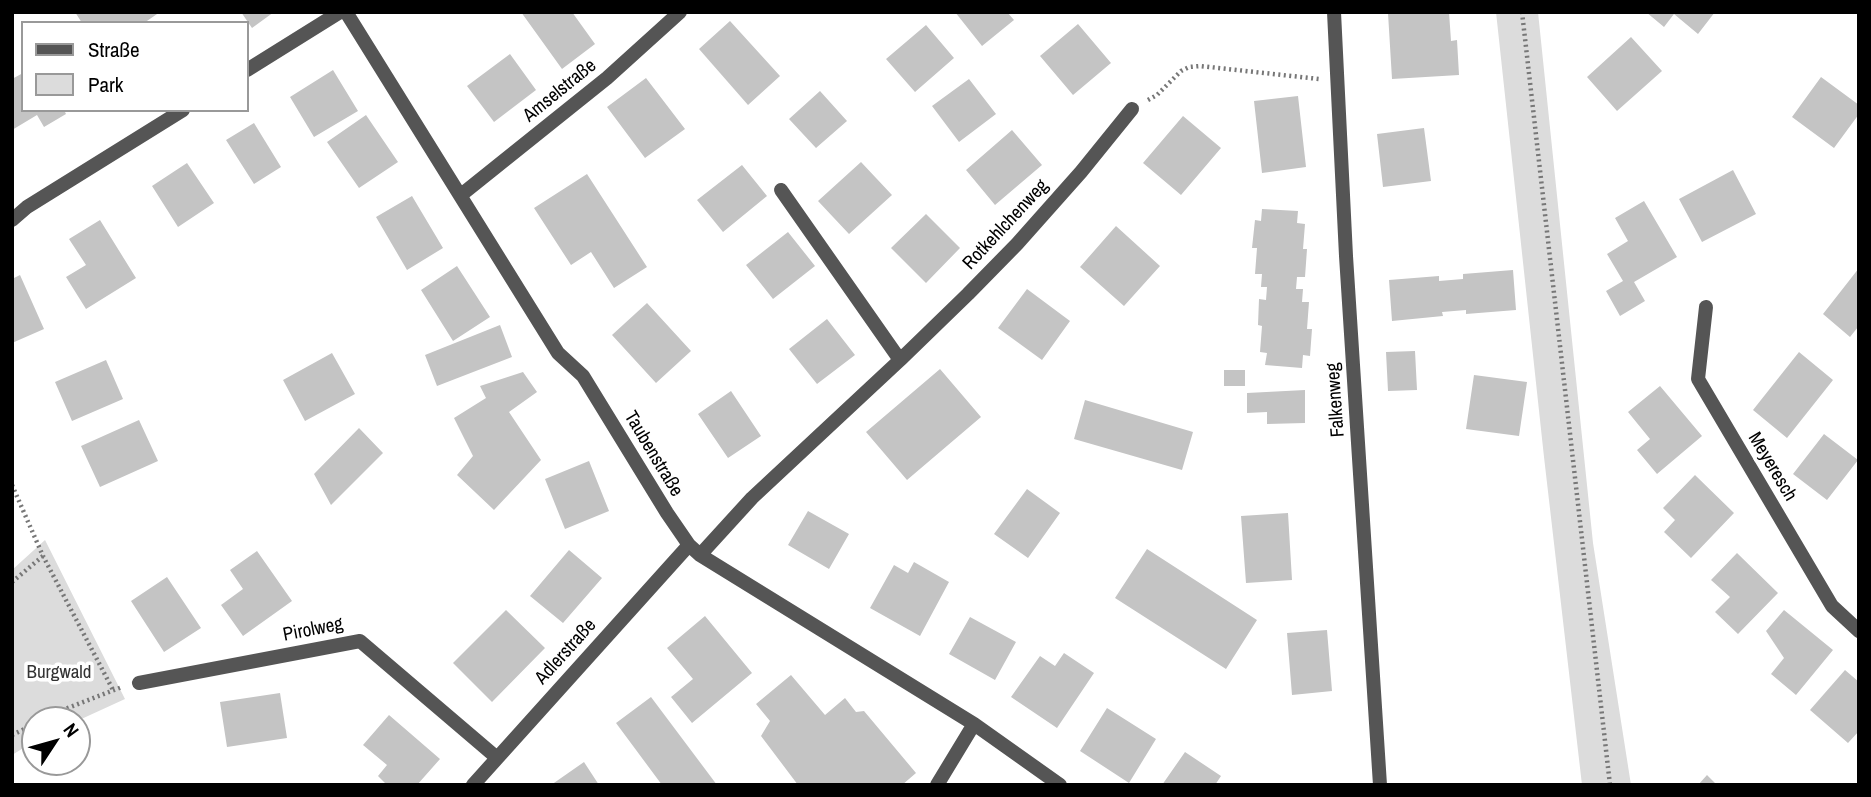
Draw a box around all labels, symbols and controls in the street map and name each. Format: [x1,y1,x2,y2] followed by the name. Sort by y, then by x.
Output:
[21,21,248,112] legend
[88,35,140,64] text: Straße
[519,55,601,127] street label: Amselstraße
[88,70,123,99] text: Park
[958,175,1054,275] street label: Rotkehlchenweg
[1322,362,1350,438] street label: Falkenweg
[619,407,687,501] street label: Taubenstraße
[1743,428,1801,506] street label: Meyeresch
[281,613,345,647] street label: Pirolweg
[531,614,601,690] street label: Adlerstraße
[27,662,91,684] park label: Burgwald
[21,706,91,776] north arrow
[58,718,85,742] text: N

